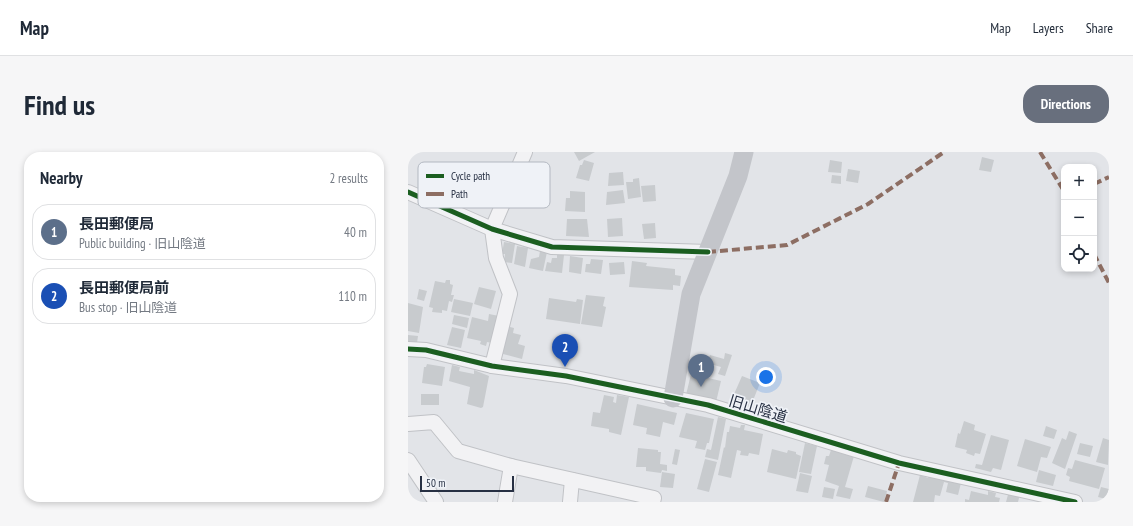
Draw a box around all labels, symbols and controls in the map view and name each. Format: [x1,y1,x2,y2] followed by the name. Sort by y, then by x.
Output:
[20,16,49,40] text: Map
[990,19,1011,37] text: Map
[1033,19,1064,37] text: Layers
[1086,19,1113,37] text: Share
[1023,85,1109,123] button: Directions
[24,86,95,123] text: Find us
[418,162,550,208] legend
[1061,164,1097,272] map controls
[1061,164,1097,200] button: +
[40,167,83,189] text: Nearby
[451,169,490,183] text: Cycle path
[329,170,368,187] text: 2 results
[451,187,468,201] text: Path
[1061,200,1097,236] button: −
[79,214,154,233] text: 長田郵便局
[51,224,57,241] text: 1
[344,224,367,241] text: 40 m
[79,235,206,252] text: Public building · 旧山陰道
[1061,236,1097,272] button: locate
[79,278,169,297] text: 長田郵便局前
[51,288,57,305] text: 2
[338,288,367,305] text: 110 m
[79,299,177,316] text: Bus stop · 旧山陰道
[552,334,578,367] pin: 2
[688,354,714,387] pin: 1
[756,367,776,387] your location
[727,391,790,426] street label: 旧山陰道
[420,474,514,493] scale bar
[426,476,445,490] text: 50 m

